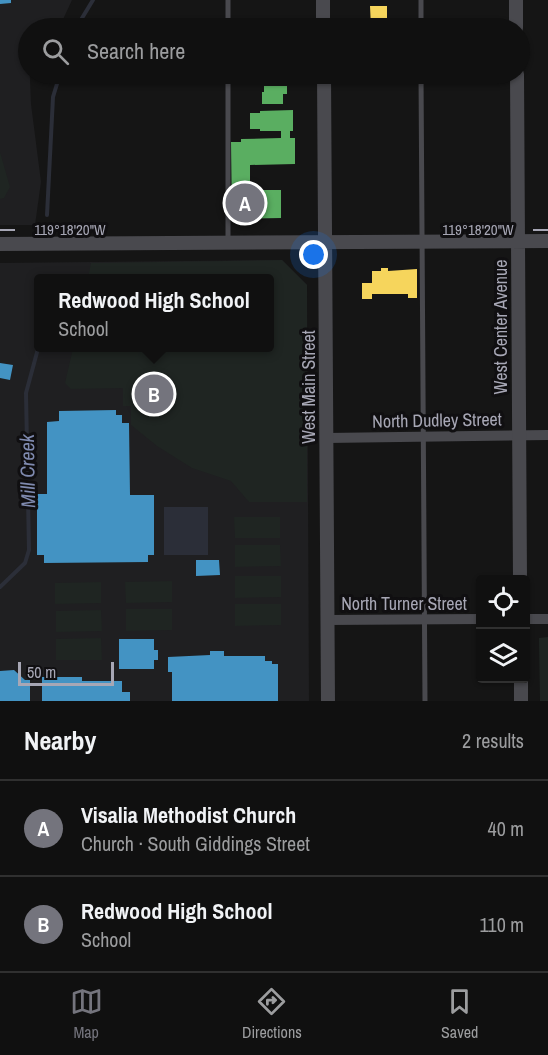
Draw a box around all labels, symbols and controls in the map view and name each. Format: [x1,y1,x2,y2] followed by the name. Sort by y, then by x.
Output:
[18,18,530,84] search box
[39,35,72,68] icon: search
[87,36,185,66] text: Search here
[226,180,264,226] pin: A
[34,219,106,240] text: 119°18'20"W
[442,219,514,240] text: 119°18'20"W
[299,240,328,269] your location
[488,260,513,394] street label: West Center Avenue
[34,274,274,352] popup
[58,285,250,315] text: Redwood High School
[58,315,108,342] text: School
[296,330,321,444] street label: West Main Street
[134,372,174,416] pin: B
[372,406,502,434] street label: North Dudley Street
[13,433,41,508] water label: Mill Creek
[476,575,530,683] map controls
[476,575,530,629] button: locate
[341,591,467,616] street label: North Turner Street
[476,629,530,683] button: layers
[18,659,114,686] scale bar
[27,661,56,683] text: 50 m
[24,723,96,758] text: Nearby
[462,727,524,754] text: 2 results
[81,800,296,830] text: Visalia Methodist Church
[38,815,49,842] text: A
[488,815,524,842] text: 40 m
[81,830,310,857] text: Church · South Giddings Street
[81,896,272,926] text: Redwood High School
[38,911,49,938] text: B
[480,911,524,938] text: 110 m
[81,926,131,953] text: School
[70,985,103,1043] tab: Map
[242,985,302,1043] tab: Directions
[441,985,478,1043] tab: Saved

